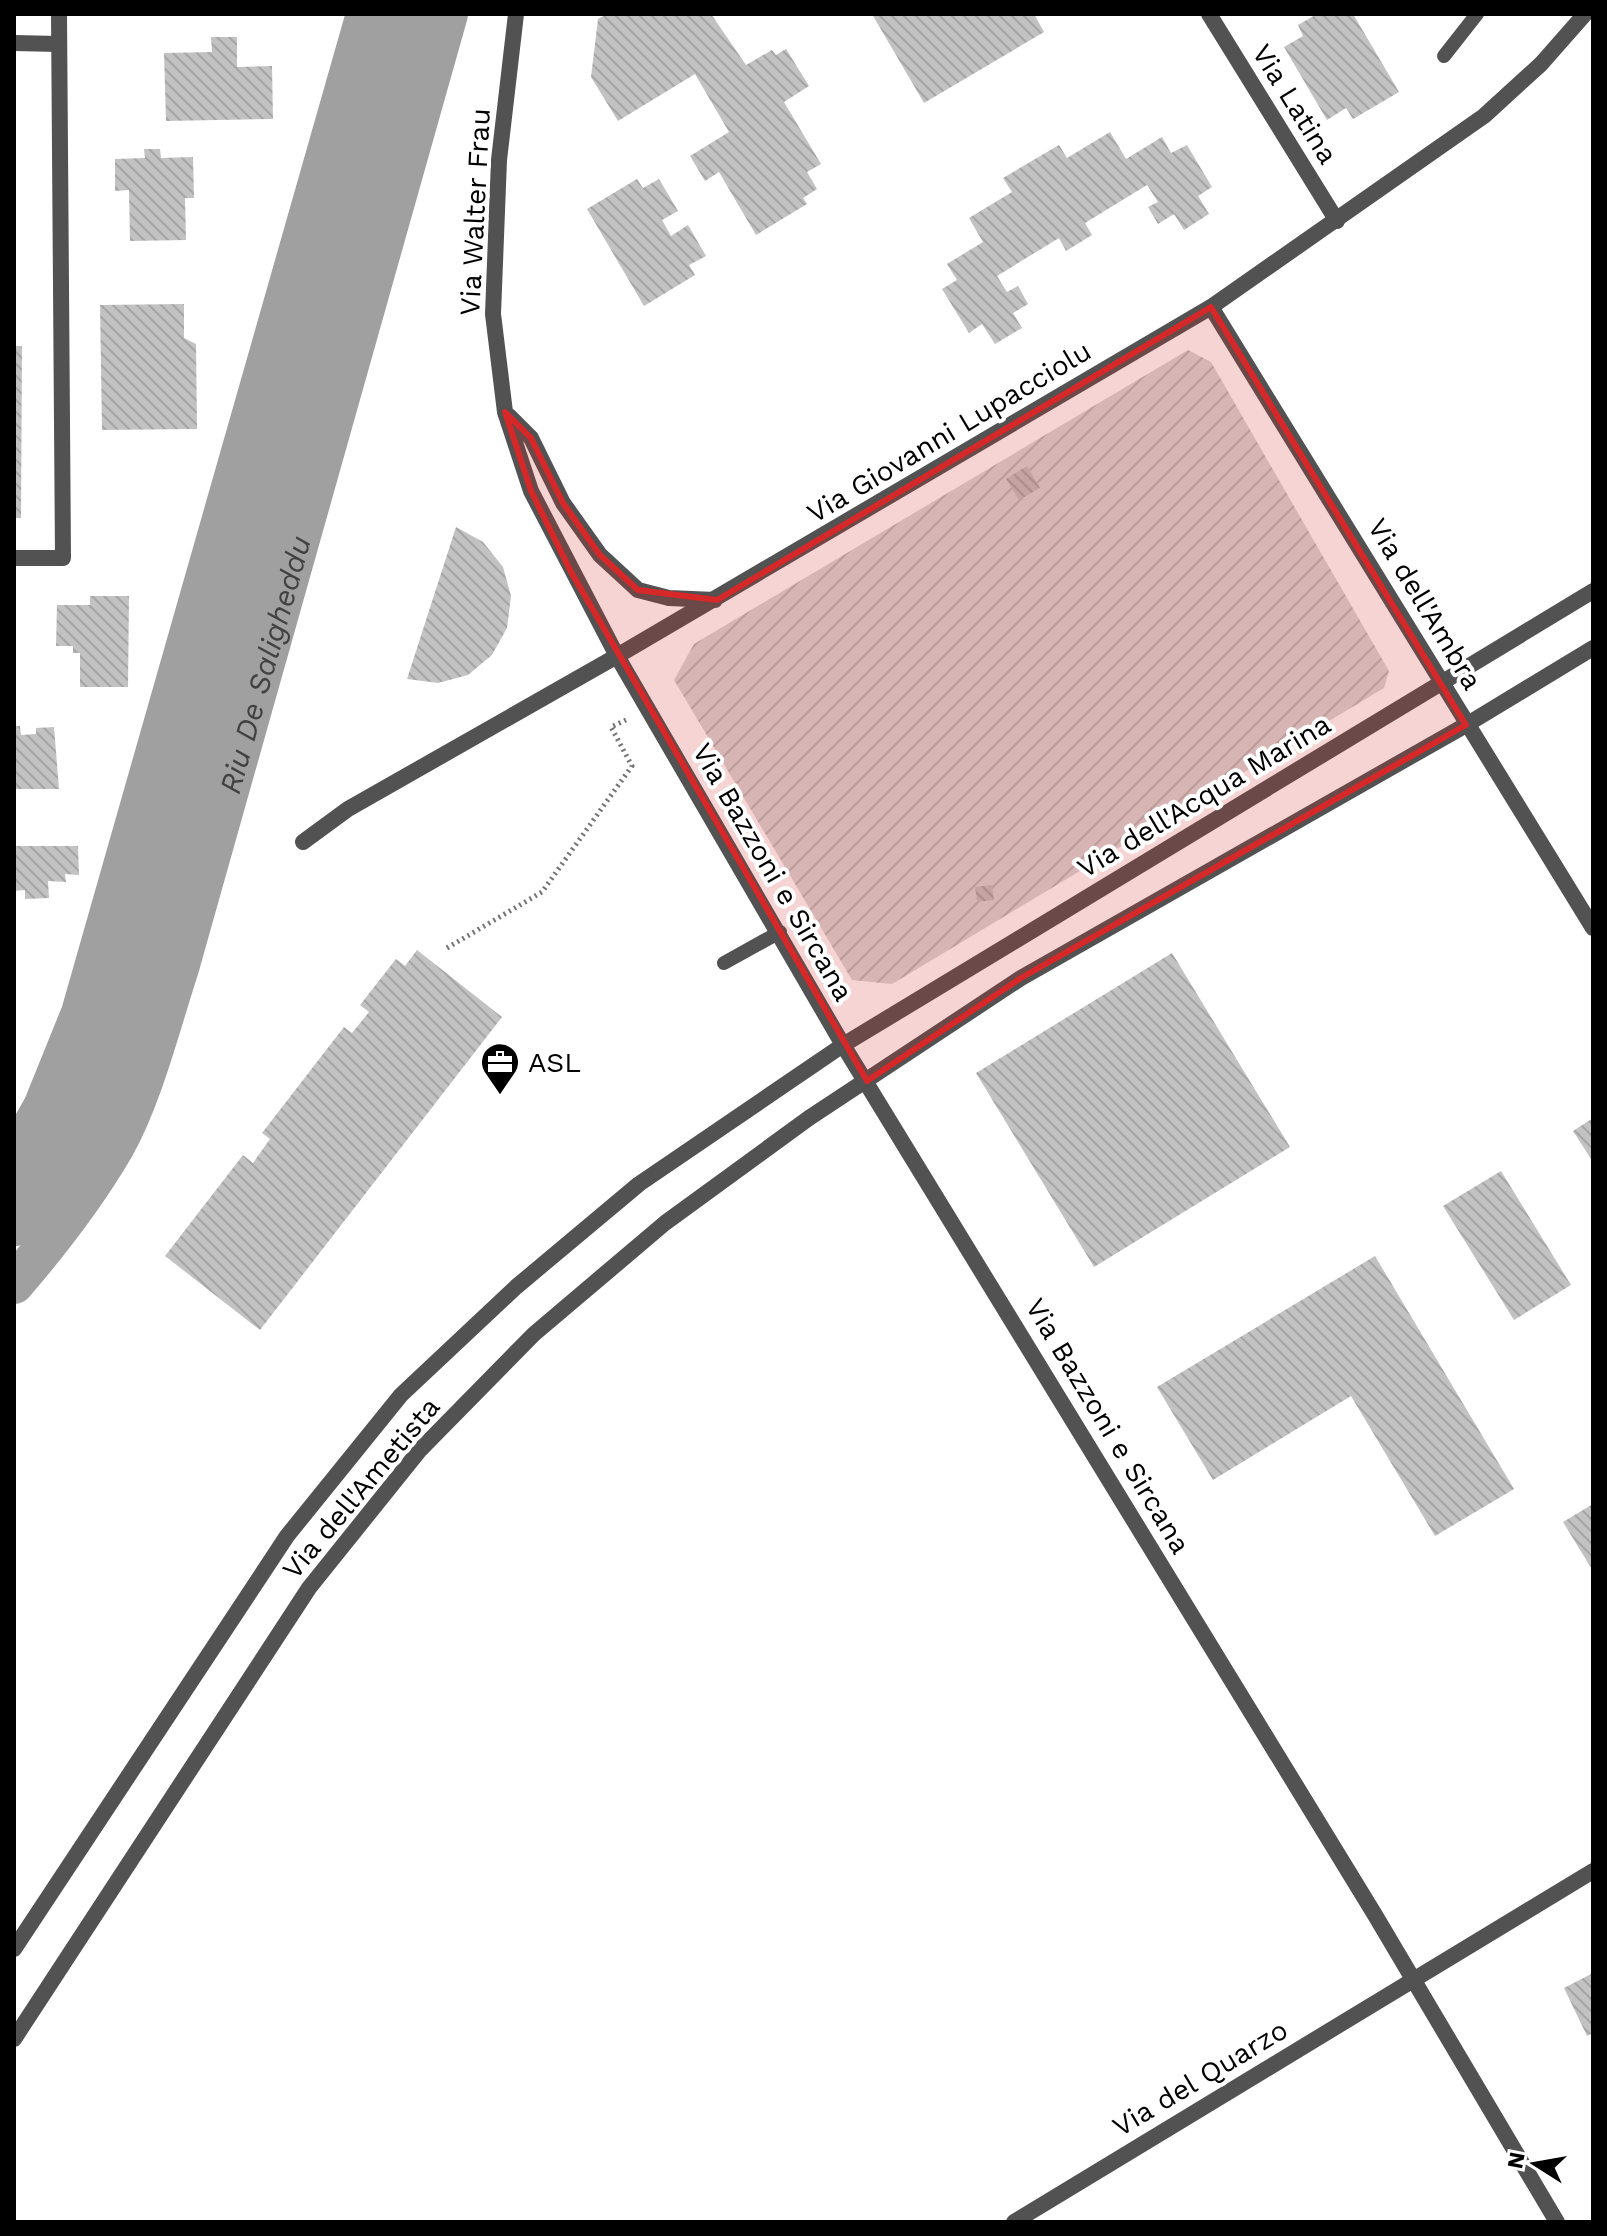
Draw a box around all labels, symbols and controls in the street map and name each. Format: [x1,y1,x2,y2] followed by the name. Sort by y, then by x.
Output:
[1245,38,1345,170] street label: Via Latina
[453,107,497,317] street label: Via Walter Frau
[801,334,1097,530] street label: Via Giovanni Lupacciolu
[1361,512,1489,696] street label: Via dell'Ambra
[212,532,318,797] water label: Riu De Saligheddu
[1071,707,1337,885] street label: Via dell'Acqua Marina
[686,737,860,1007] street label: Via Bazzoni e Sircana
[479,1041,521,1096] office icon: ASL
[528,1046,581,1079] place label: ASL
[1019,1292,1197,1560] street label: Via Bazzoni e Sircana
[276,1390,447,1585] street label: Via dell'Ametista
[1107,2013,1293,2143] street label: Via del Quarzo
[1495,2124,1575,2204] north arrow
[1502,2150,1530,2171] text: N

